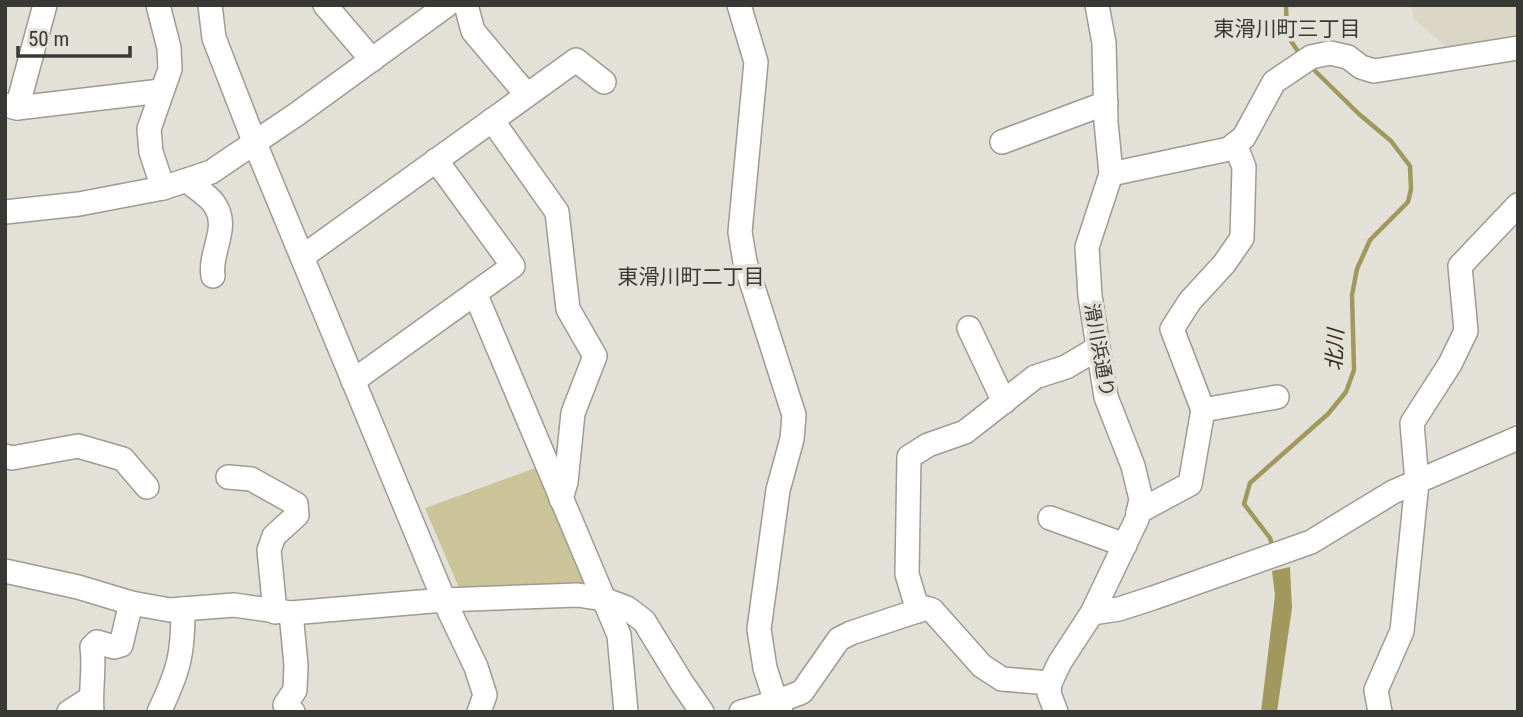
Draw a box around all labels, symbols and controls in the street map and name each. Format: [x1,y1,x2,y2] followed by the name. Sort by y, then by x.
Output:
[18,14,130,58] scale bar
[1214,17,1361,41] district label: 東滑川町三丁目
[28,27,69,51] text: 50 m
[618,265,765,289] district label: 東滑川町二丁目
[1080,301,1119,399] street label: 滑川浜通り
[1322,326,1348,372] water label: 北川

